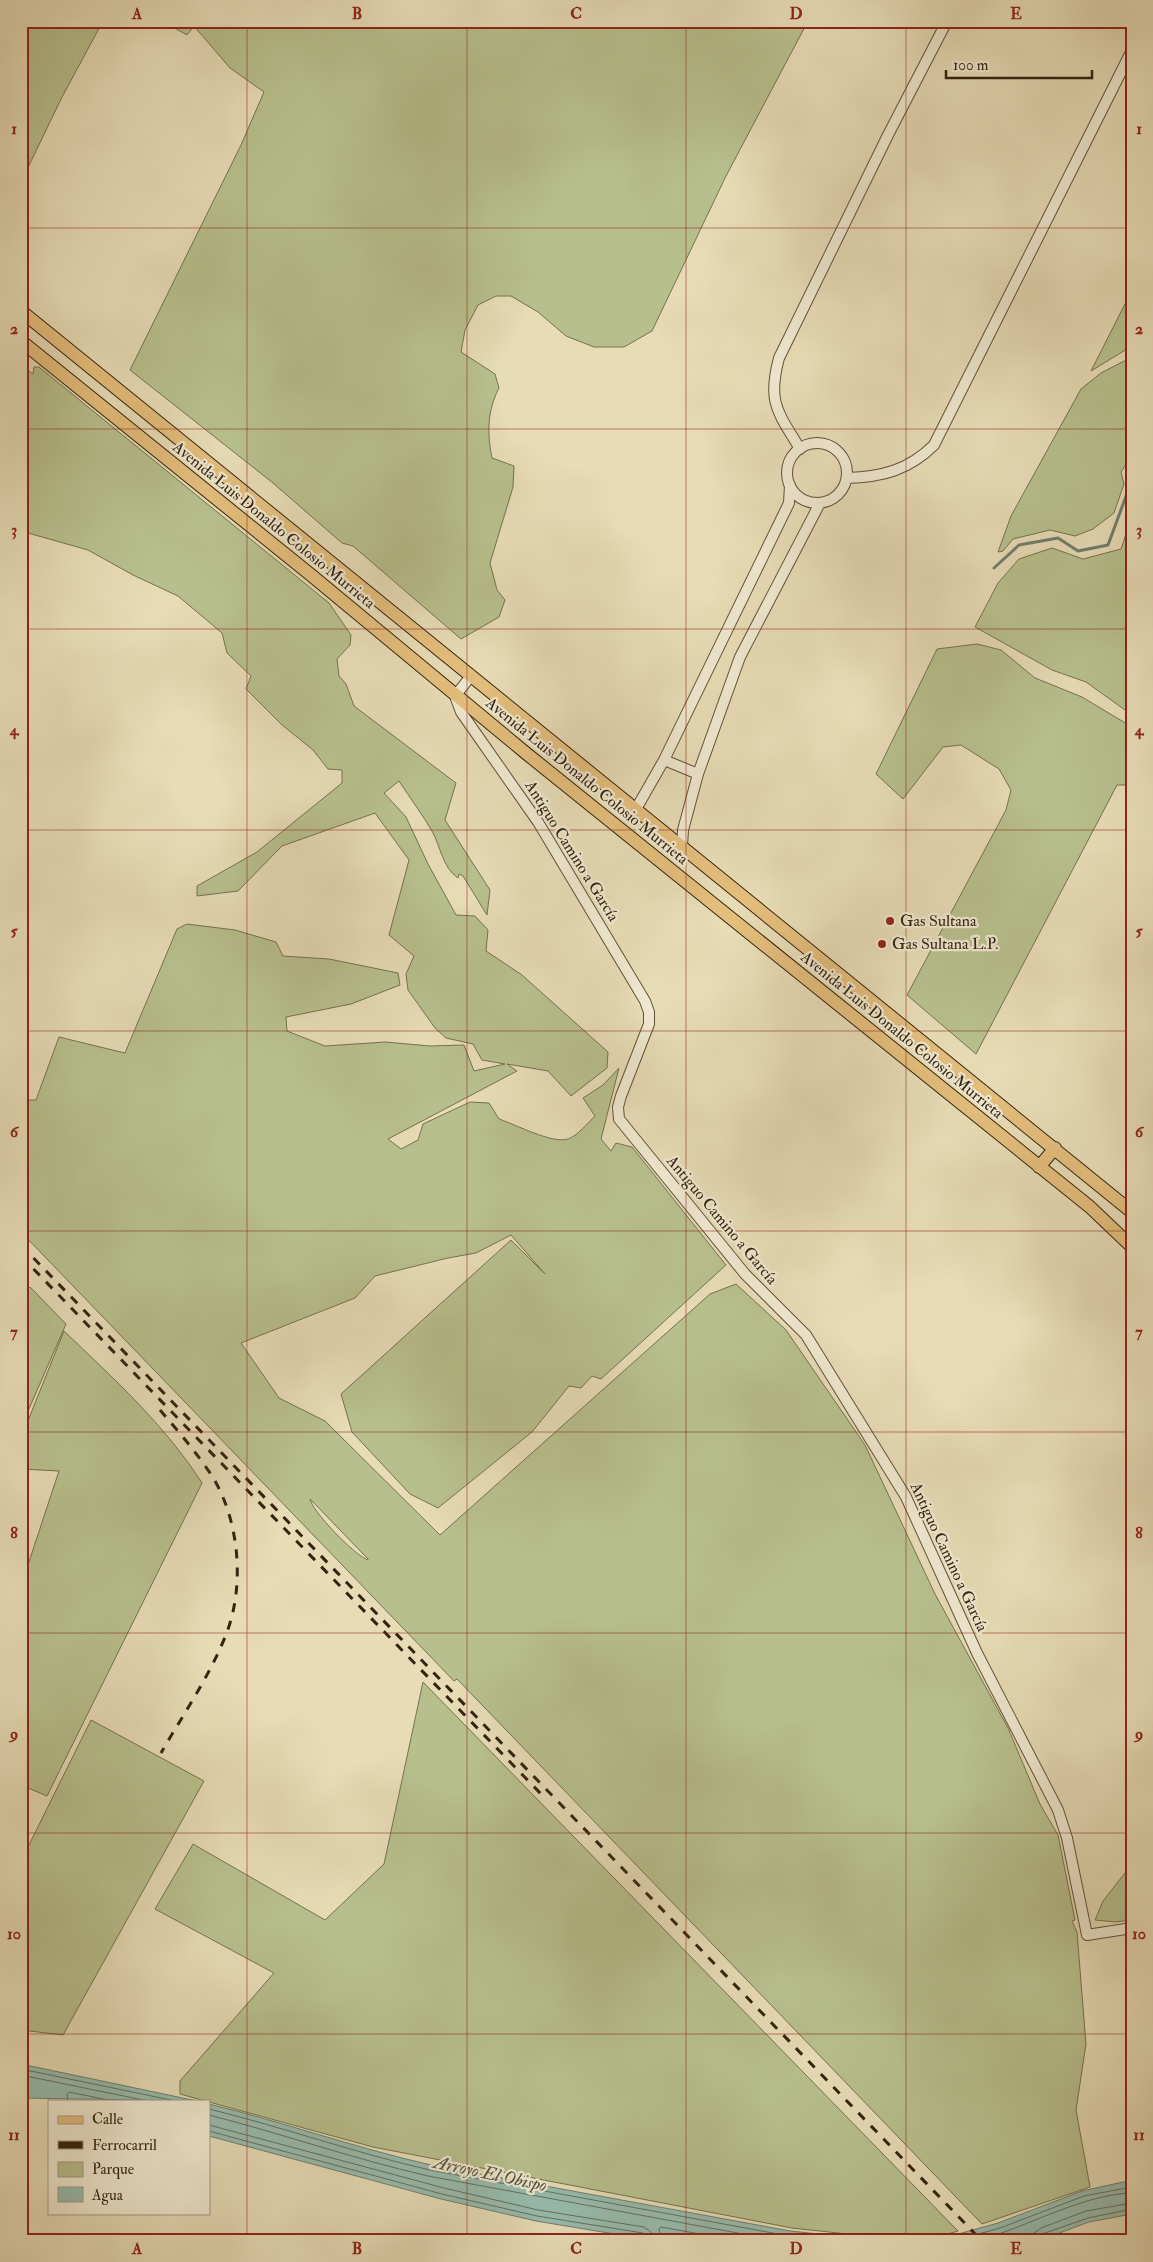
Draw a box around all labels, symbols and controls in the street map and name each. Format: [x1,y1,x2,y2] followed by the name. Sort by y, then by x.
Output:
[131,4,143,24] text: A
[352,4,362,24] text: B
[570,4,582,24] text: C
[789,4,803,24] text: D
[1010,4,1022,24] text: E
[946,48,1092,80] scale bar
[953,56,989,75] text: 100 m
[11,119,17,139] text: 1
[1136,119,1142,139] text: 1
[10,319,18,339] text: 2
[1135,319,1143,339] text: 2
[168,436,380,613] street label: Avenida Luis Donaldo Colosio Murrieta
[11,520,17,540] text: 3
[1136,520,1142,540] text: 3
[481,692,693,869] street label: Avenida Luis Donaldo Colosio Murrieta
[9,720,20,740] text: 4
[1134,720,1145,740] text: 4
[520,776,624,926] street label: Antiguo Camino a García
[900,911,977,931] place label: Gas Sultana
[884,915,896,927] marker: Gas Sultana
[10,921,18,941] text: 5
[1135,921,1143,941] text: 5
[892,934,998,954] place label: Gas Sultana L.P.
[876,938,888,950] marker: Gas Sultana L.P.
[796,946,1008,1123] street label: Avenida Luis Donaldo Colosio Murrieta
[10,1122,20,1142] text: 6
[1135,1122,1145,1142] text: 6
[662,1151,782,1289] street label: Antiguo Camino a García
[10,1322,18,1342] text: 7
[1135,1322,1143,1342] text: 7
[905,1478,993,1635] street label: Antiguo Camino a García
[10,1523,18,1543] text: 8
[1135,1523,1143,1543] text: 8
[8,1724,18,1744] text: 9
[1133,1724,1143,1744] text: 9
[7,1924,21,1944] text: 10
[1132,1924,1146,1944] text: 10
[48,2100,210,2214] legend
[92,2110,123,2129] text: Calle
[8,2125,20,2145] text: 11
[1133,2125,1145,2145] text: 11
[92,2136,157,2155] text: Ferrocarril
[429,2150,549,2197] water label: Arroyo El Obispo
[92,2160,134,2179] text: Parque
[91,2186,124,2205] text: Agua
[131,2239,143,2259] text: A
[352,2239,362,2259] text: B
[570,2239,582,2259] text: C
[789,2239,803,2259] text: D
[1010,2239,1022,2259] text: E

